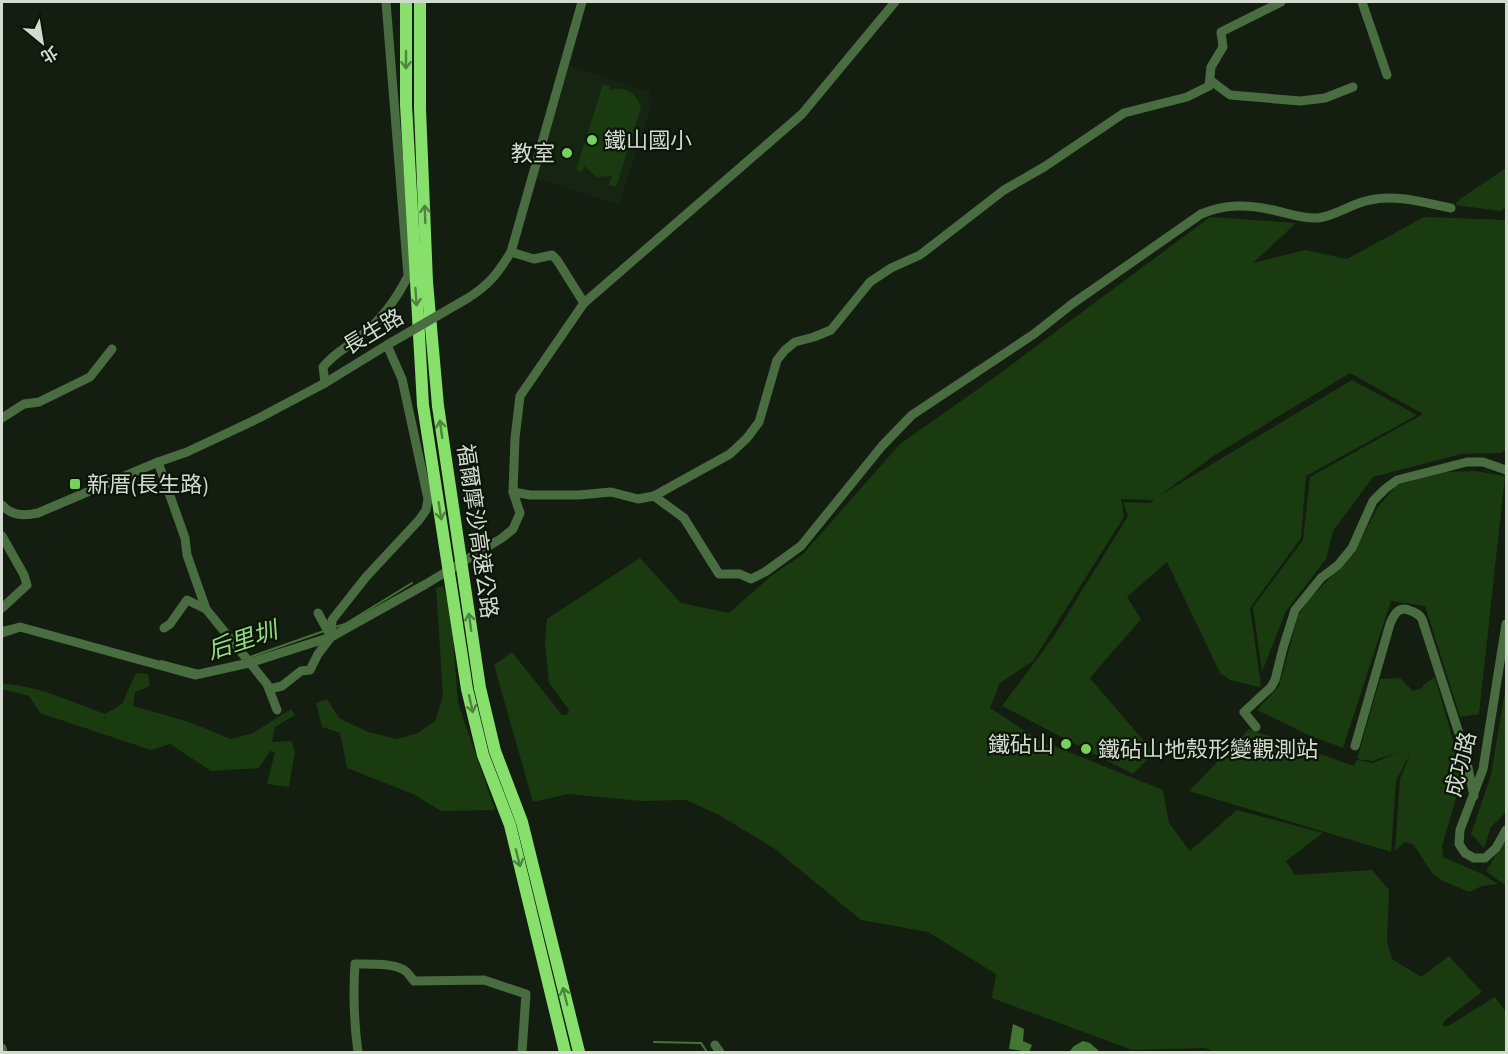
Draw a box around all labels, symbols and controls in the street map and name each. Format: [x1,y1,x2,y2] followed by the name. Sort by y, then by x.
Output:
[12,12,72,72] north arrow
[38,42,61,68] text: 北
[400,49,412,69] one-way arrow
[604,126,692,154] place label: 鐵山國小
[585,133,599,147] marker: 鐵山國小
[511,139,555,167] place label: 教室
[560,146,574,160] marker: 教室
[419,204,430,224] one-way arrow
[411,286,422,306] one-way arrow
[337,302,409,360] street label: 長生路
[436,420,447,439] one-way arrow
[452,442,504,620] street label: 福爾摩沙高速公路
[87,470,208,498] place label: 新厝(長生路)
[68,477,82,491] marker: 新厝(長生路)
[434,501,445,521] one-way arrow
[203,613,284,666] water label: 后里圳
[464,613,475,632] one-way arrow
[465,694,477,713] one-way arrow
[1438,729,1482,799] street label: 成功路
[988,730,1054,758] place label: 鐵砧山
[1098,735,1318,763] place label: 鐵砧山地殼形變觀測站
[1059,737,1073,751] marker: 鐵砧山
[1079,742,1093,756] marker: 鐵砧山地殼形變觀測站
[512,848,524,867] one-way arrow
[558,986,570,1005] one-way arrow

